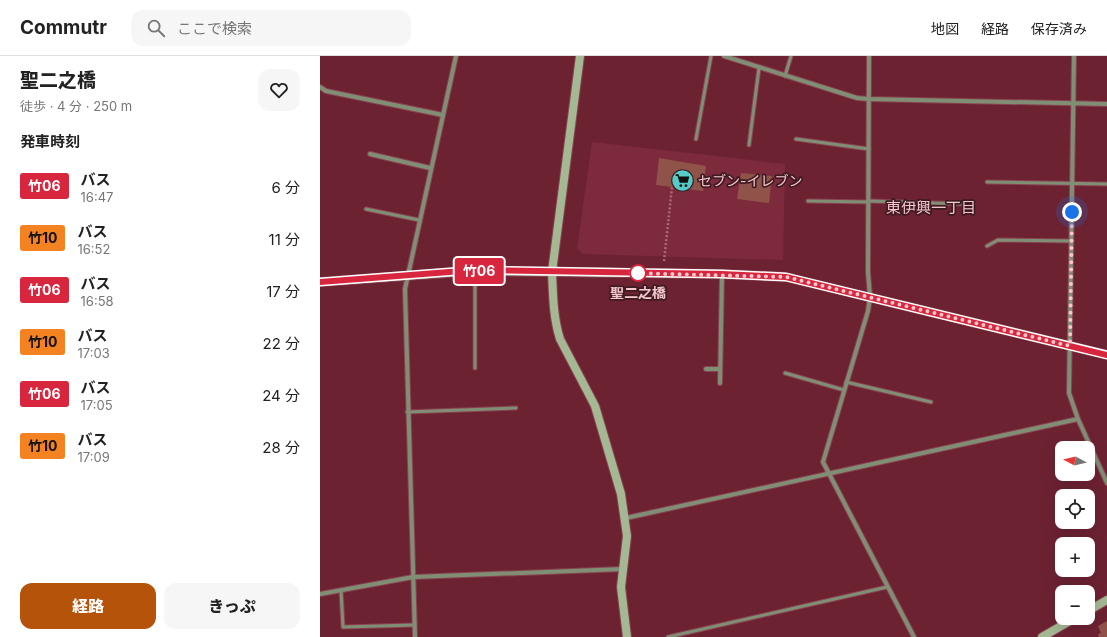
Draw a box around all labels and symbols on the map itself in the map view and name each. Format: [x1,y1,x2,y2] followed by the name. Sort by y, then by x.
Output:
[669,167,695,193] supermarket icon: セブン-イレブン
[698,172,802,189] place label: セブン-イレブン
[886,198,976,217] district label: 東伊興一丁目
[1062,202,1082,222] your location
[456,258,502,284] line badge: 竹06
[629,264,647,282] marker: 聖二之橋
[610,284,666,301] place label: 聖二之橋
[1055,441,1095,481] north arrow

